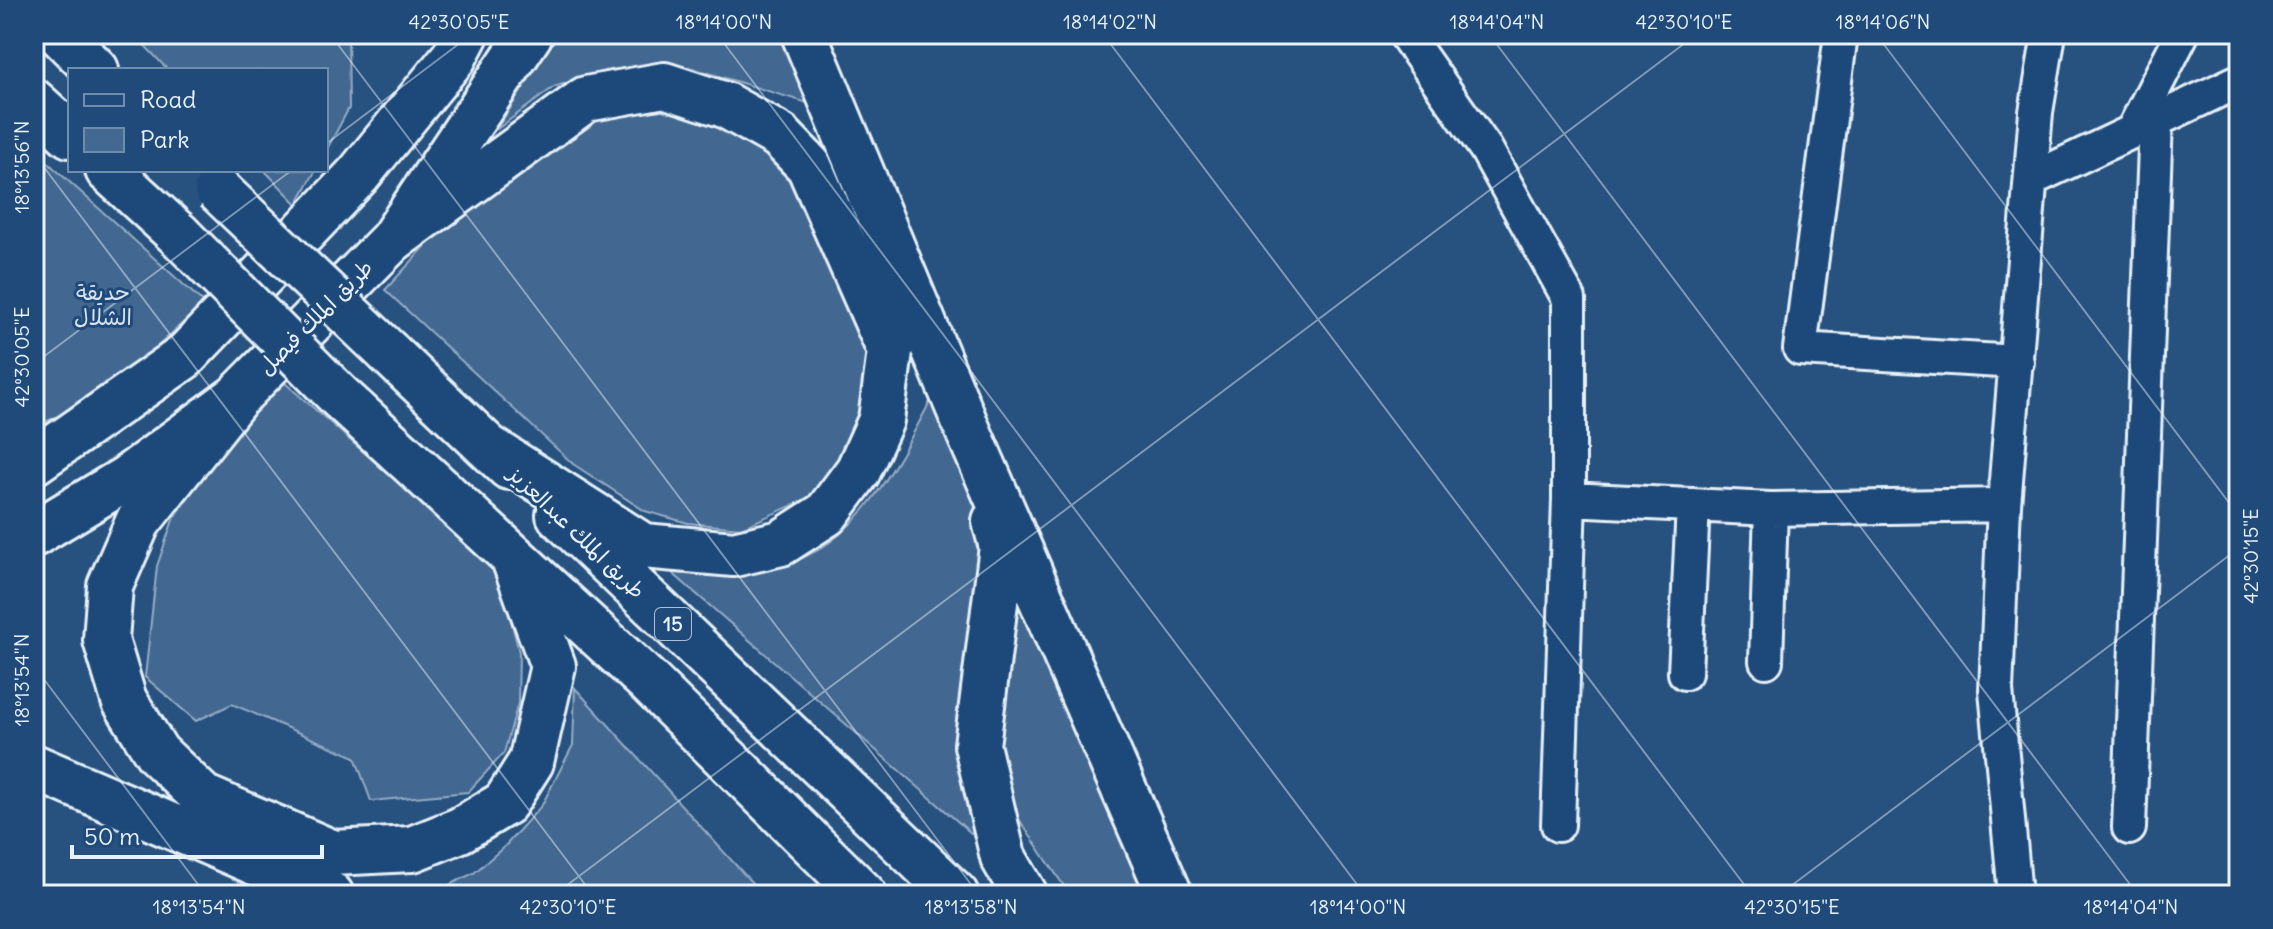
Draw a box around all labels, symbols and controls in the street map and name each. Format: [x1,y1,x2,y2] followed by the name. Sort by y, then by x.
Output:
[409,9,509,34] text: 42°30'05"E
[676,9,772,34] text: 18°14'00"N
[1063,9,1157,34] text: 18°14'02"N
[1450,9,1544,34] text: 18°14'04"N
[1635,9,1733,34] text: 42°30'10"E
[1836,9,1930,34] text: 18°14'06"N
[68,68,328,172] legend
[140,84,196,114] text: Road
[9,121,34,213] text: 18°13'56"N
[140,124,190,154] text: Park
[251,253,379,381] street label: طريق الملك فيصل
[74,278,132,331] park label: حديقة الشلال
[9,307,34,407] text: 42°30'05"E
[501,458,651,605] street label: طريق الملك عبدالعزيز
[2238,508,2263,604] text: 42°30'15"E
[655,608,691,640] road number: 15
[9,634,34,726] text: 18°13'54"N
[72,809,322,859] scale bar
[84,821,140,851] text: 50 m
[153,894,245,919] text: 18°13'54"N
[519,894,617,919] text: 42°30'10"E
[925,894,1017,919] text: 18°13'58"N
[1310,894,1406,919] text: 18°14'00"N
[1744,894,1840,919] text: 42°30'15"E
[2084,894,2178,919] text: 18°14'04"N

